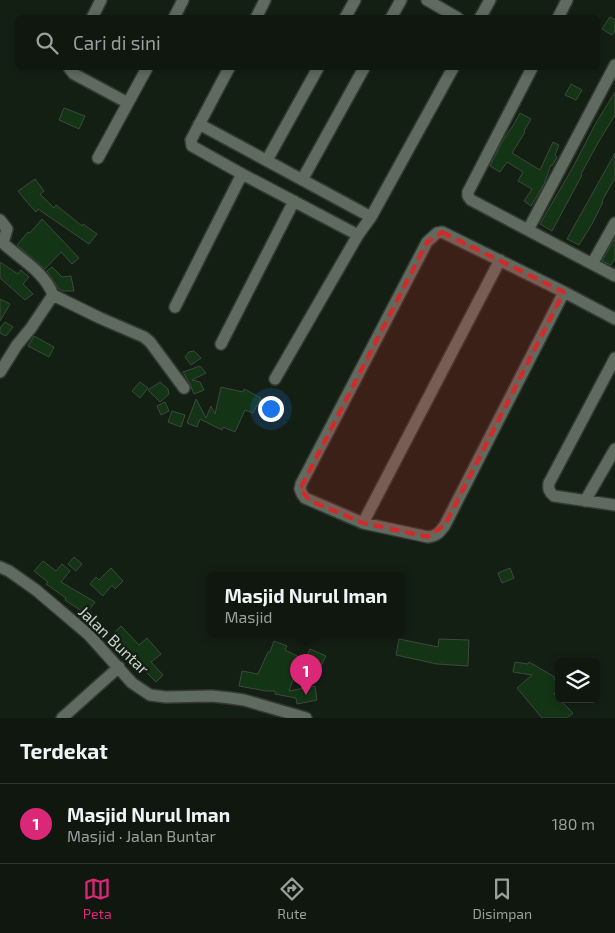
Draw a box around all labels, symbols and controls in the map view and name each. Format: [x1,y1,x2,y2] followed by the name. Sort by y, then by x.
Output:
[15,15,600,70] search box
[33,29,61,57] icon: search
[73,31,161,54] text: Cari di sini
[258,396,284,422] your location
[207,572,405,637] popup
[224,584,388,607] text: Masjid Nurul Iman
[75,601,154,678] street label: Jalan Buntar
[224,607,273,626] text: Masjid
[290,654,322,695] pin: 1
[555,658,600,703] map controls
[555,658,600,703] button: layers
[20,738,108,763] text: Terdekat
[67,803,230,826] text: Masjid Nurul Iman
[33,814,39,833] text: 1
[552,814,595,833] text: 180 m
[67,826,216,845] text: Masjid · Jalan Buntar
[83,875,112,922] tab: Peta
[277,875,307,922] tab: Rute
[473,875,532,922] tab: Disimpan

